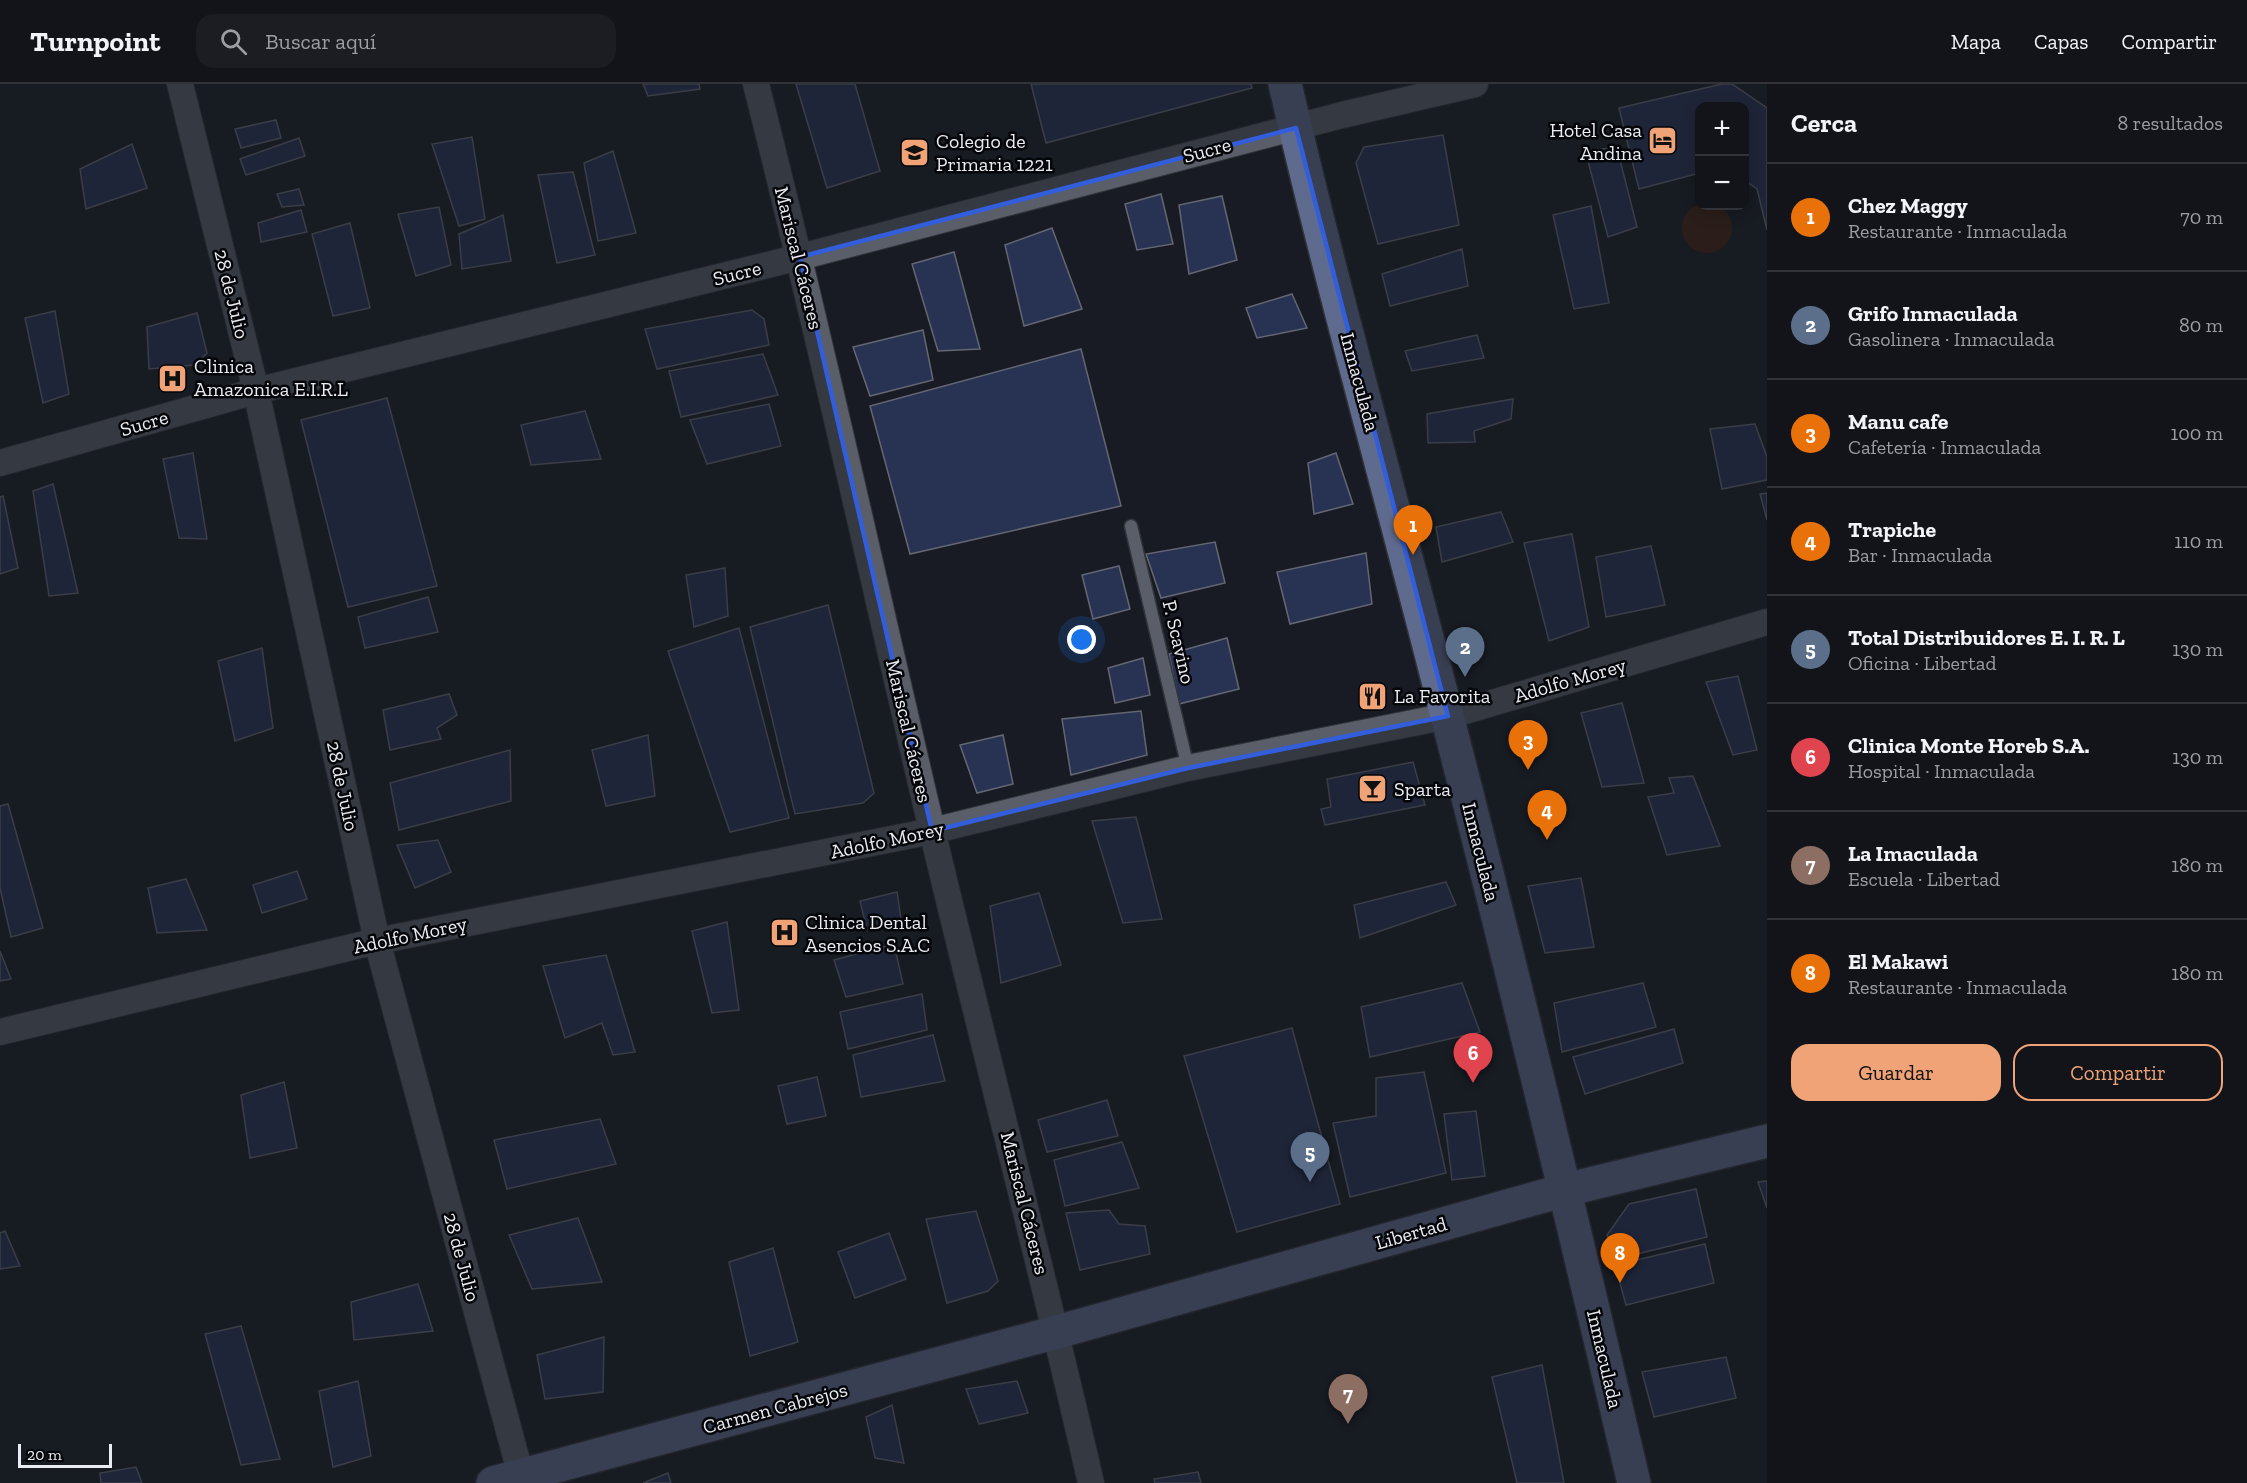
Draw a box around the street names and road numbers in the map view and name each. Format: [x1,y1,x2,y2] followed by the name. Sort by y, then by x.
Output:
[1180,132,1234,168] street label: Sucre
[770,184,828,332] street label: Mariscal Cáceres
[209,247,255,341] street label: 28 de Julio
[710,255,764,291] street label: Sucre
[1335,330,1385,434] street label: Inmaculada
[117,405,171,441] street label: Sucre
[1158,598,1200,686] street label: P. Scavino
[1511,652,1630,707] street label: Adolfo Morey
[881,657,937,805] street label: Mariscal Cáceres
[322,739,364,833] street label: 28 de Julio
[1457,800,1505,904] street label: Inmaculada
[828,816,947,864] street label: Adolfo Morey
[351,911,470,959] street label: Adolfo Morey
[996,1129,1054,1277] street label: Mariscal Cáceres
[439,1210,485,1304] street label: 28 de Julio
[1373,1211,1449,1255] street label: Libertad
[1582,1307,1628,1411] street label: Inmaculada
[700,1377,850,1439] street label: Carmen Cabrejos

